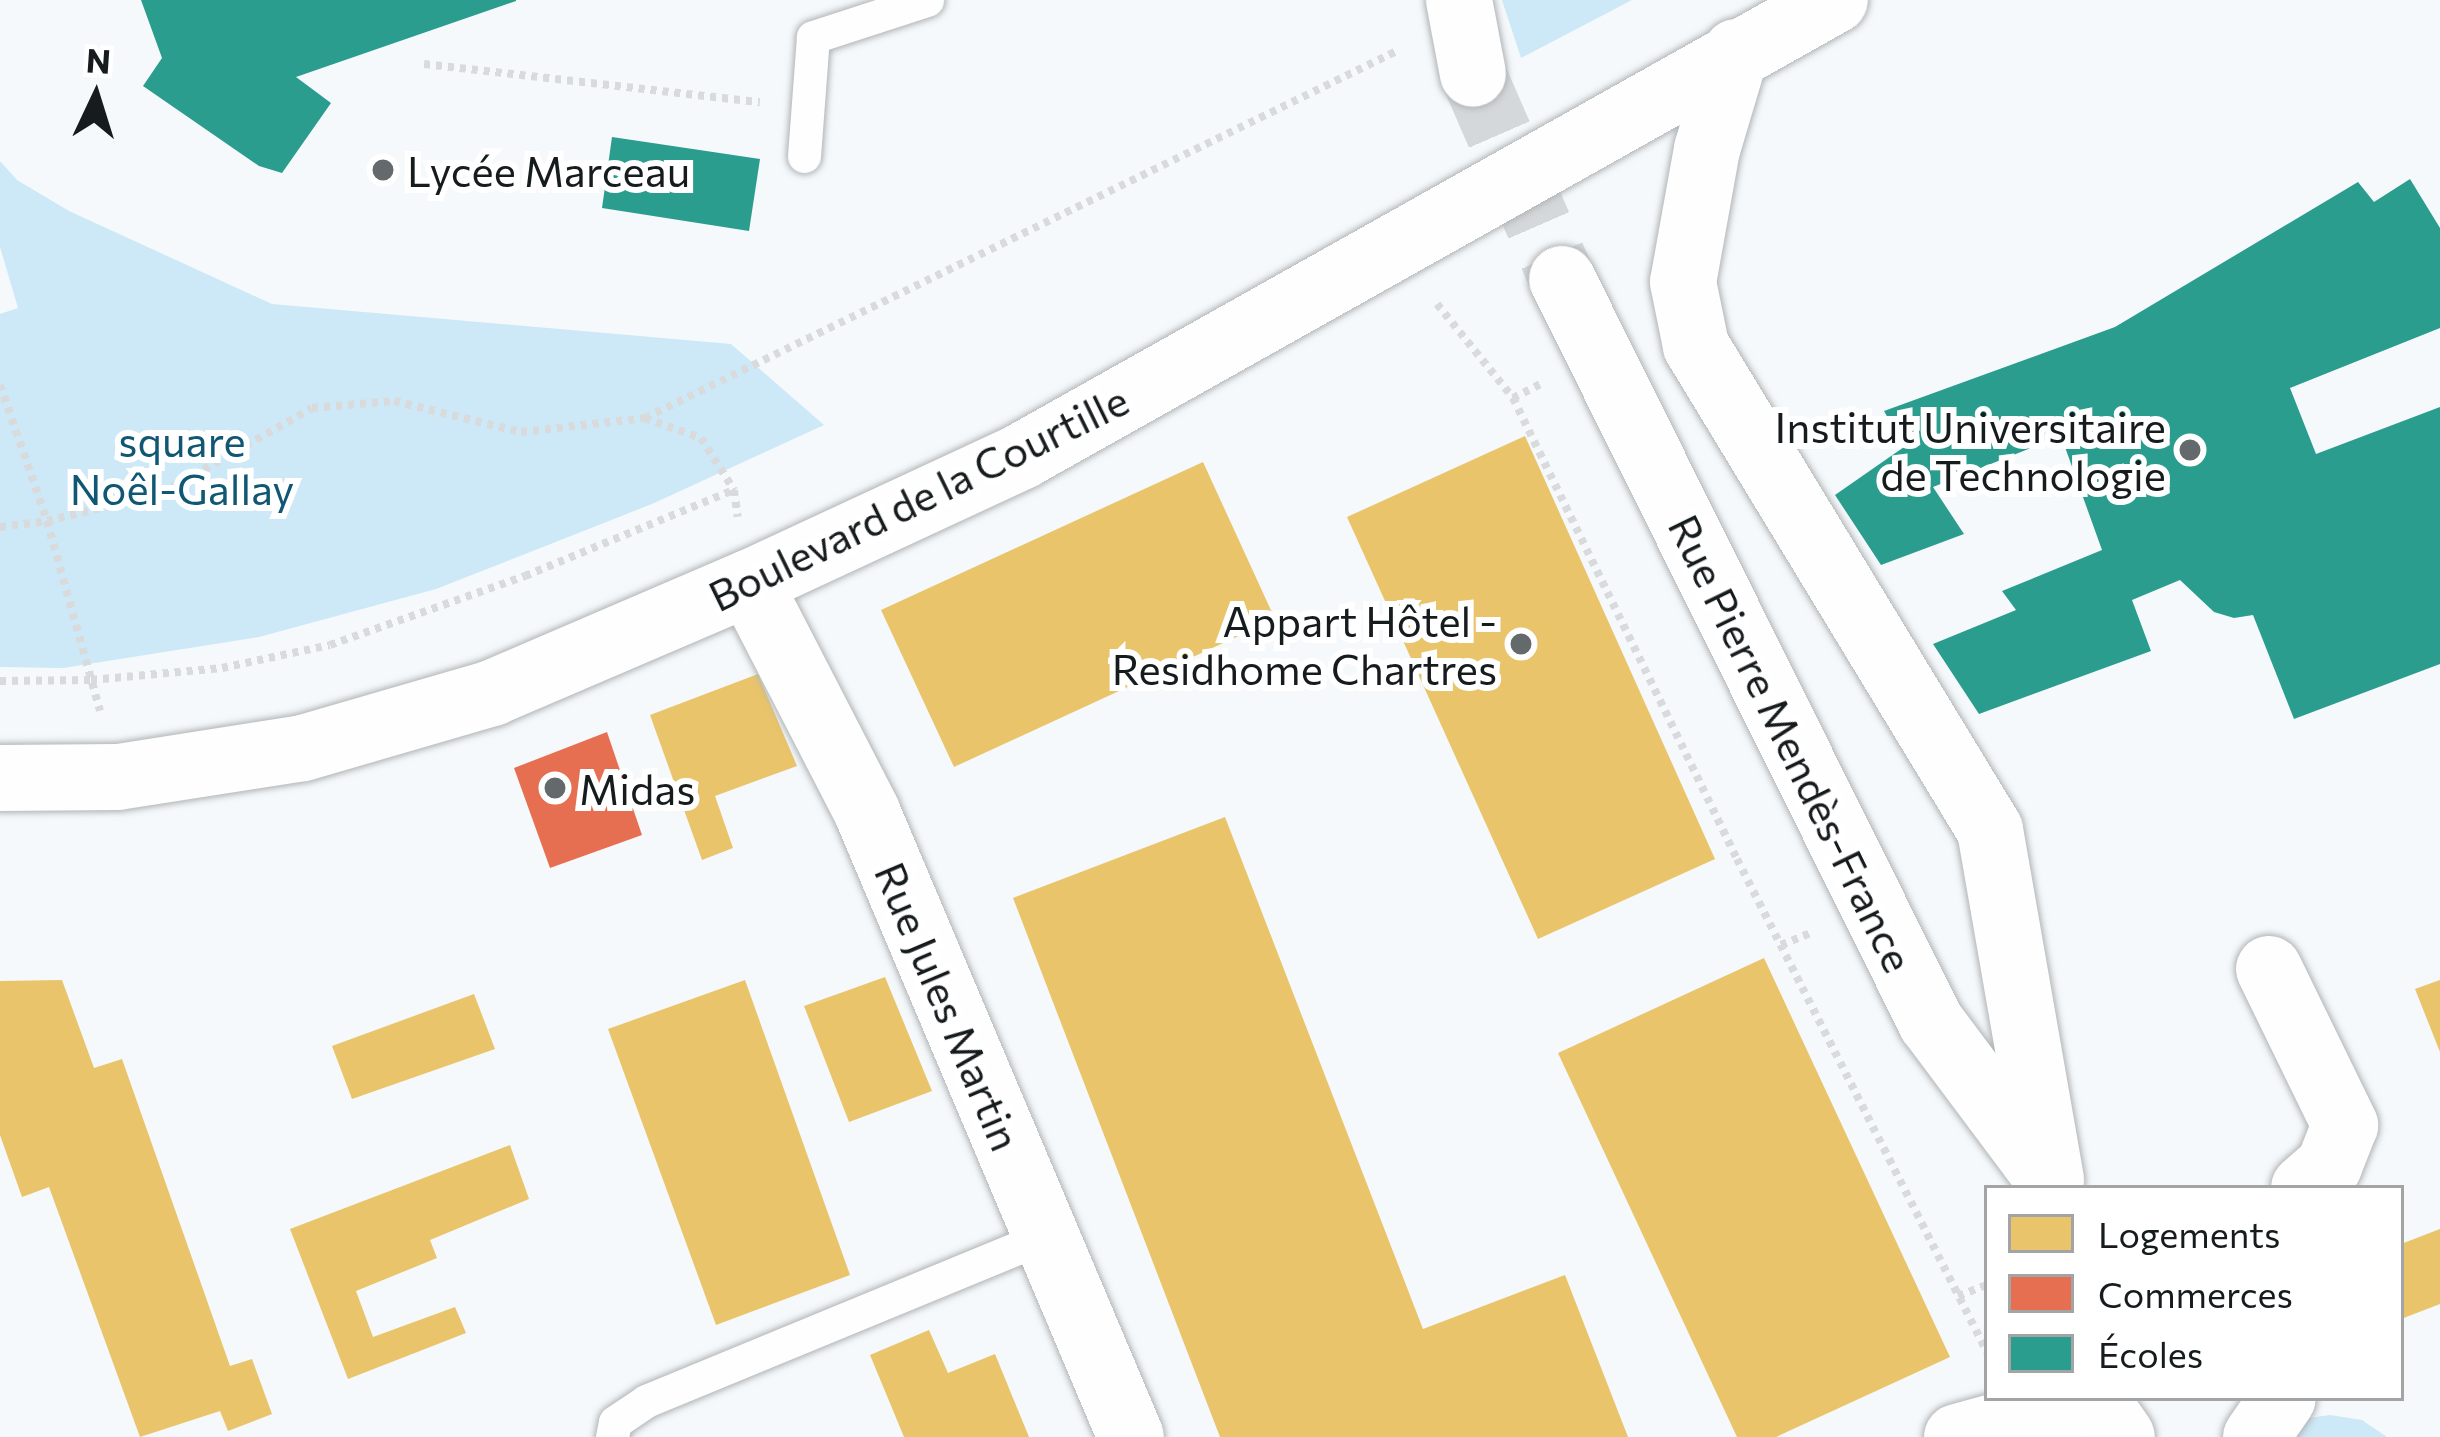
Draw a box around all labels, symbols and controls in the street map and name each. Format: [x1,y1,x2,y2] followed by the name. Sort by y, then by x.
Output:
[36,36,156,156] north arrow
[85,38,112,81] text: N
[407,145,690,195] place label: Lycée Marceau
[370,157,396,183] marker: Lycée Marceau
[700,373,1136,621] street label: Boulevard de la Courtille
[1775,401,2166,500] place label: Institut Universitaire de Technologie
[70,415,294,514] park label: square Noêl-Gallay
[2177,437,2203,463] marker: Institut Universitaire de Technologie
[1659,506,1925,980] street label: Rue Pierre Mendès-France
[1112,595,1497,694] place label: Appart Hôtel - Residhome Chartres
[1508,631,1534,657] marker: Appart Hôtel - Residhome Chartres
[579,763,695,813] place label: Midas
[542,775,568,801] marker: Midas
[866,854,1032,1158] street label: Rue Jules Martin
[1984,1185,2404,1401] legend
[2098,1211,2280,1255] text: Logements
[2098,1271,2293,1315] text: Commerces
[2098,1331,2203,1375] text: Écoles

